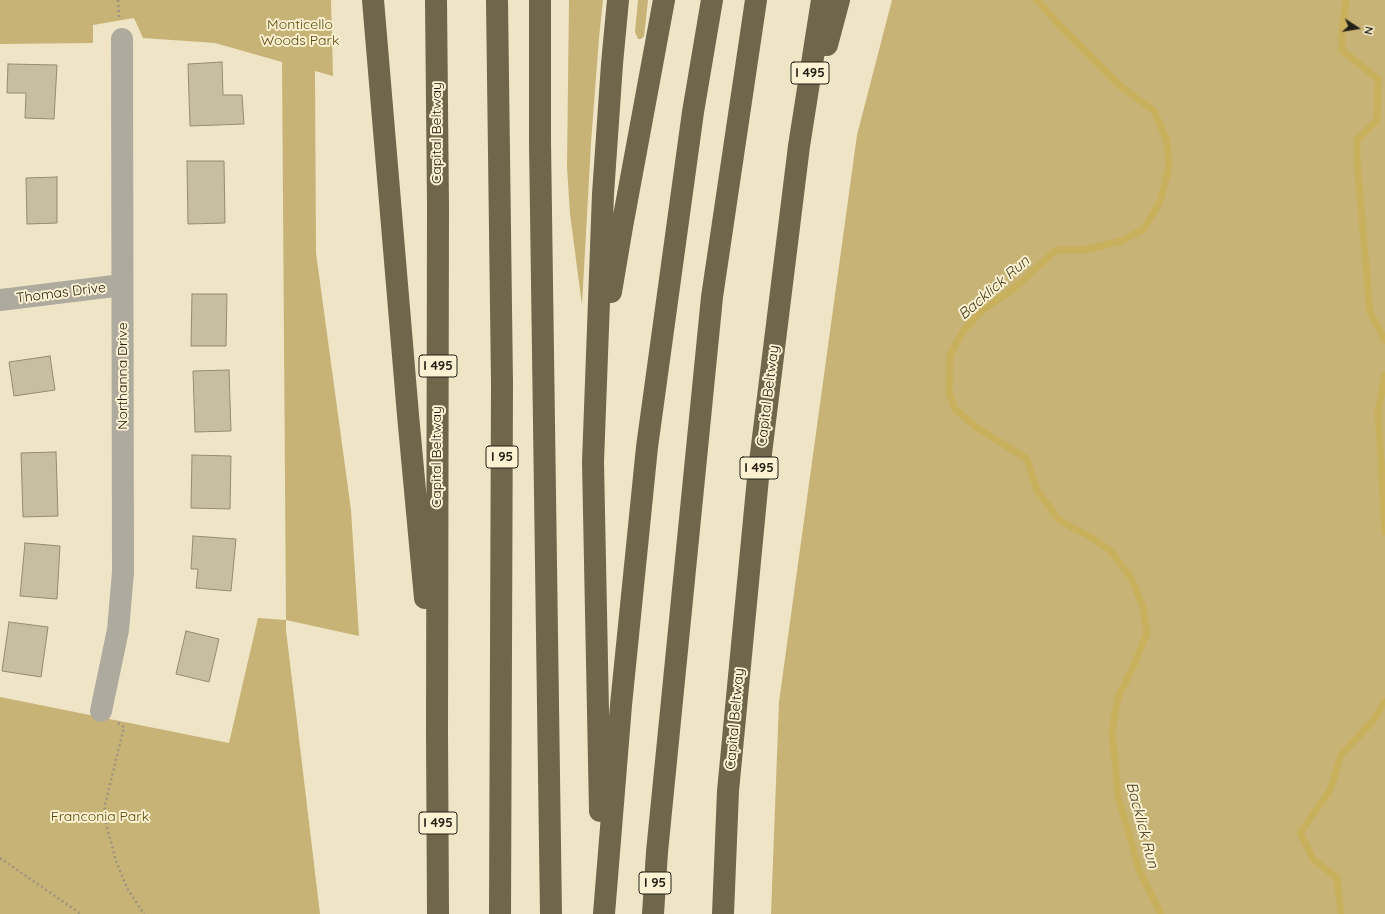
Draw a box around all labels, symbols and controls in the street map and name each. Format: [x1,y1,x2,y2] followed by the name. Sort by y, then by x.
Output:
[1337,8,1377,48] north arrow
[261,17,339,50] park label: Monticello Woods Park
[1361,25,1376,36] text: N
[791,62,829,84] road number: I 495
[429,82,445,184] street label: Capital Beltway
[955,252,1033,324] water label: Backlick Run
[15,279,107,307] street label: Thomas Drive
[115,322,131,430] street label: Northanna Drive
[753,344,783,448] street label: Capital Beltway
[419,355,457,377] road number: I 495
[429,406,445,508] street label: Capital Beltway
[486,446,518,468] road number: I 95
[740,457,778,479] road number: I 495
[722,668,748,770] street label: Capital Beltway
[1122,780,1162,870] water label: Backlick Run
[51,809,149,825] park label: Franconia Park
[419,812,457,834] road number: I 495
[639,872,671,894] road number: I 95

